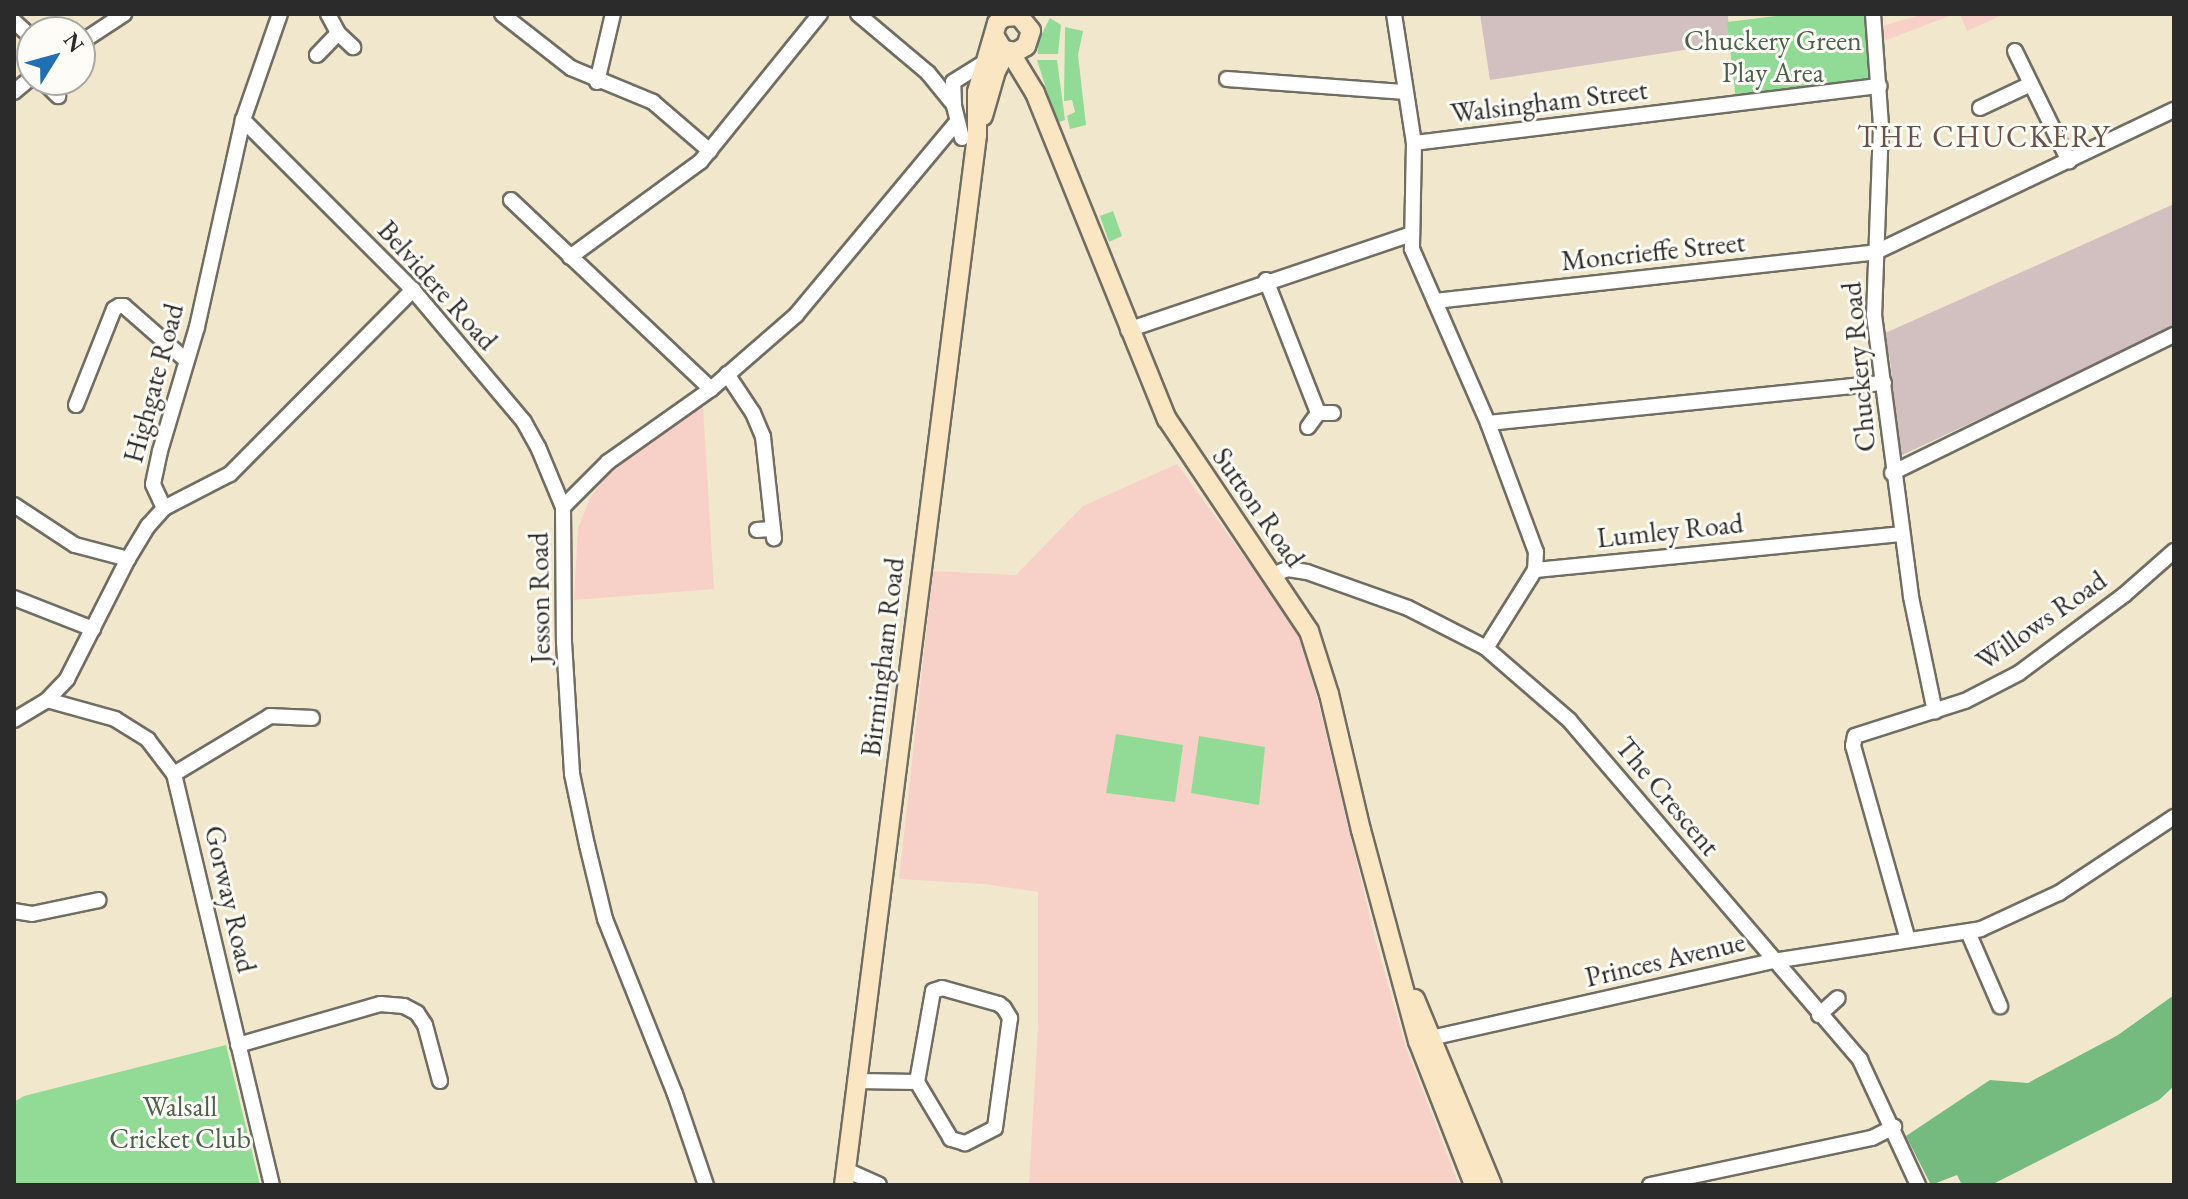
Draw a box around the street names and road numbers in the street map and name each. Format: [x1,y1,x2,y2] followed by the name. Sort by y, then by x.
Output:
[1449,72,1649,130] street label: Walsingham Street
[371,213,505,357] street label: Belvidere Road
[1559,225,1747,277] street label: Moncrieffe Street
[1834,281,1882,453] street label: Chuckery Road
[116,300,190,466] street label: Highgate Road
[1206,441,1312,573] street label: Sutton Road
[1595,506,1745,554] street label: Lumley Road
[521,532,557,664] street label: Jesson Road
[853,556,911,758] street label: Birmingham Road
[1969,563,2113,677] street label: Willows Road
[1609,730,1727,862] street label: The Crescent
[198,822,264,976] street label: Gorway Road
[1582,924,1748,994] street label: Princes Avenue

